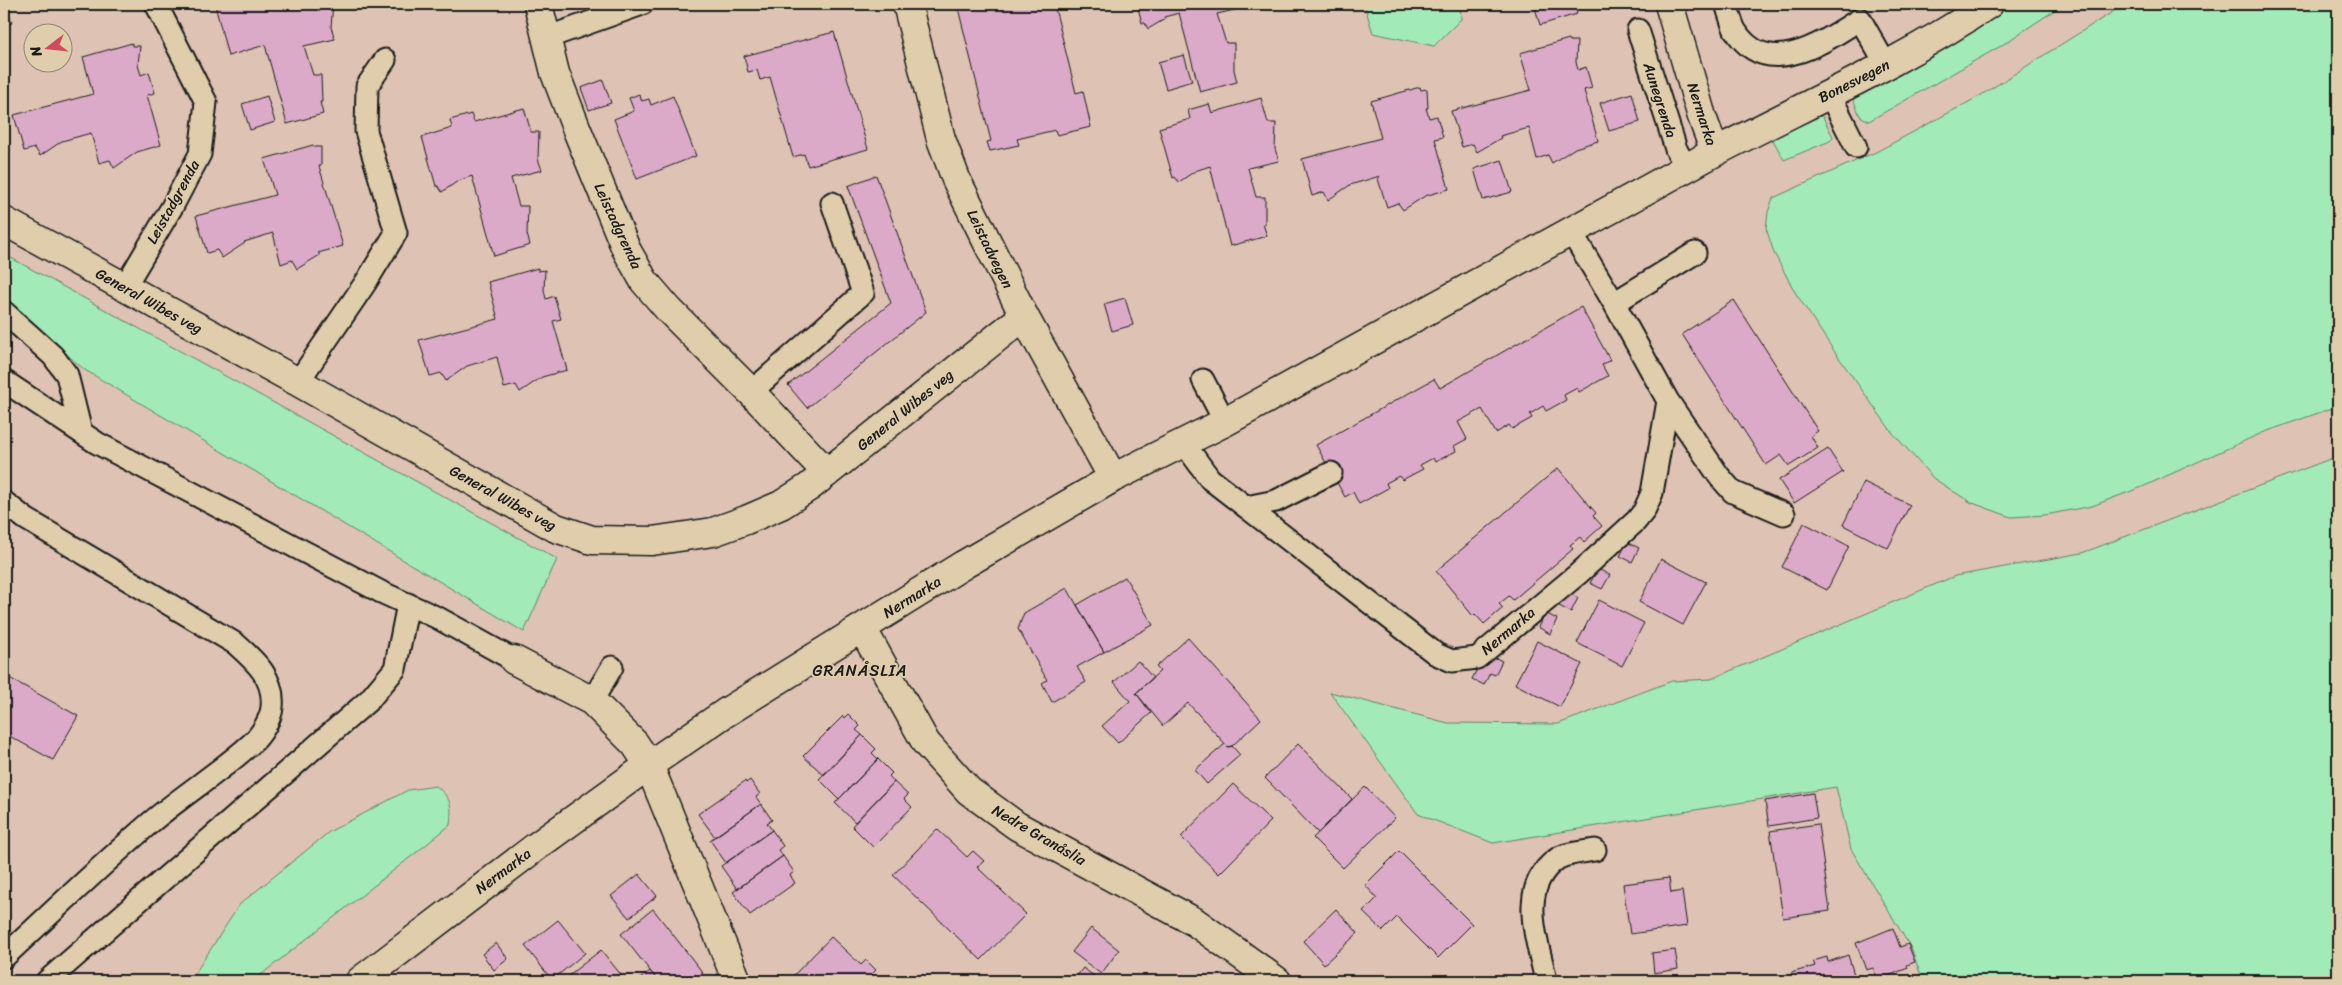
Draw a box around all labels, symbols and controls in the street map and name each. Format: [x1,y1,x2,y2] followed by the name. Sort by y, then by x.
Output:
[22,22,72,72] north arrow
[23,43,50,61] text: N
[1814,52,1894,110] street label: Bonesvegen
[1635,58,1685,142] street label: Aunegrenda
[1680,79,1725,149] street label: Nermarka
[139,155,207,249] street label: Leistadgrenda
[587,179,650,274] street label: Leistadgrenda
[960,205,1020,293] street label: Leistadvegen
[91,261,208,341] street label: General Wibes veg
[851,362,960,458] street label: General Wibes veg
[445,458,562,538] street label: General Wibes veg
[878,569,947,625] street label: Nermarka
[1475,600,1542,662] street label: Nermarka
[812,656,908,685] district label: GRANÅSLIA
[987,797,1091,873] street label: Nedre Granåslia
[469,841,537,901] street label: Nermarka

